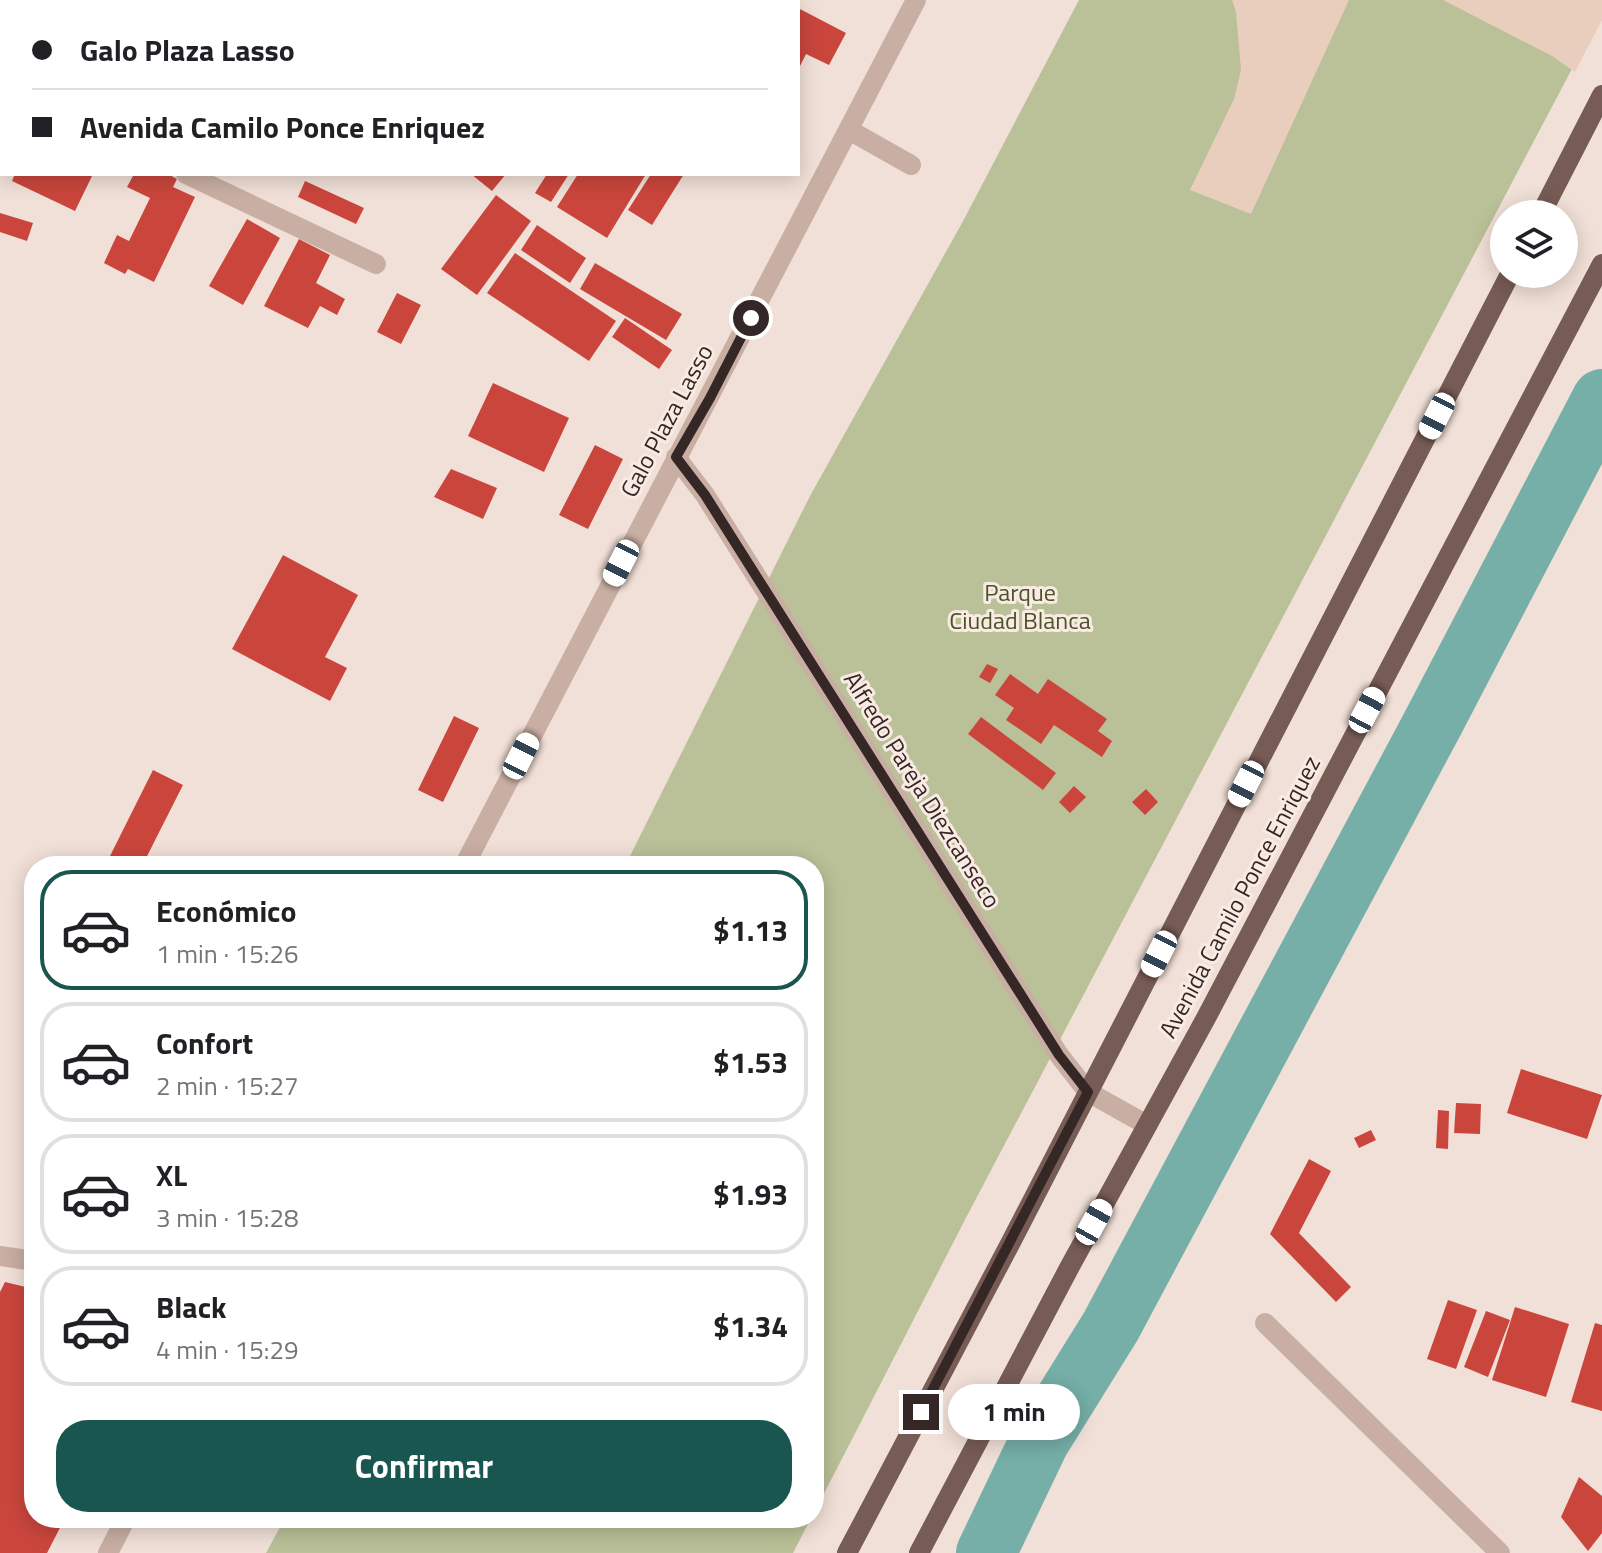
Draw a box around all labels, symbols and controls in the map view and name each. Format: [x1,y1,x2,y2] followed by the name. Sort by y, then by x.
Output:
[80,27,295,73] text: Galo Plaza Lasso
[80,104,485,150] text: Avenida Camilo Ponce Enriquez
[1490,200,1578,288] map controls
[1490,200,1578,288] button: layers
[733,300,769,336] route start
[611,338,722,504] street label: Galo Plaza Lasso
[1415,389,1459,443] car
[599,536,643,590] car
[949,574,1091,638] park label: Parque Ciudad Blanca
[835,664,1010,915] street label: Alfredo Pareja Diezcanseco
[1345,683,1389,737] car
[499,729,543,783] car
[1149,749,1329,1044] street label: Avenida Camilo Ponce Enriquez
[1224,757,1268,811] car
[156,888,296,934] text: Económico
[60,894,132,966] icon: car
[713,907,788,953] text: $1.13
[1137,927,1181,981] car
[156,934,299,973] text: 1 min · 15:26
[156,1020,253,1066] text: Confort
[60,1026,132,1098] icon: car
[713,1039,788,1085] text: $1.53
[156,1066,299,1105] text: 2 min · 15:27
[156,1152,187,1198] text: XL
[60,1158,132,1230] icon: car
[713,1171,788,1217] text: $1.93
[1072,1195,1116,1249] car
[156,1198,299,1237] text: 3 min · 15:28
[156,1284,227,1330] text: Black
[60,1290,132,1362] icon: car
[713,1303,788,1349] text: $1.34
[156,1330,299,1369] text: 4 min · 15:29
[949,1384,1081,1440] callout: 1 min
[982,1392,1046,1431] text: 1 min
[903,1394,939,1430] route end
[56,1420,792,1512] button: Confirmar

